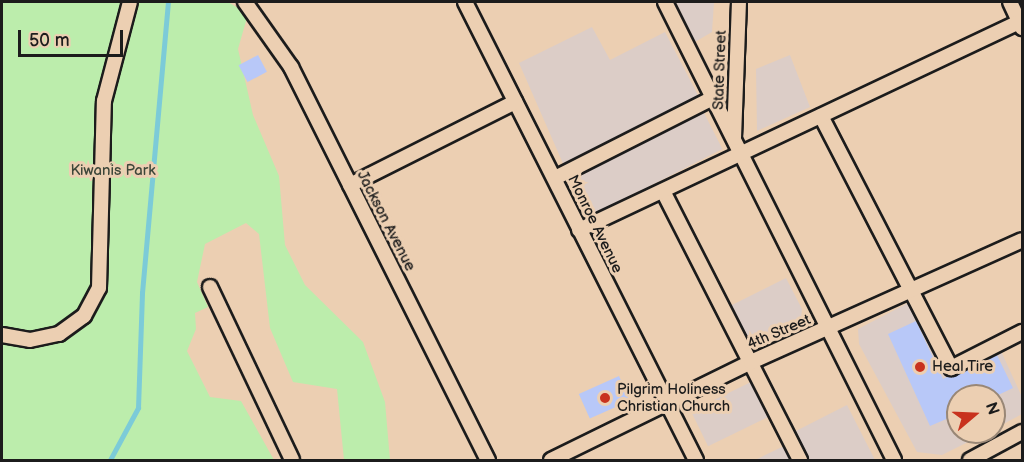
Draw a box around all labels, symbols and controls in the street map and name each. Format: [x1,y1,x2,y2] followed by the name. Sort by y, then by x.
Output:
[21,18,126,56] scale bar
[29,30,70,51] text: 50 m
[710,30,730,110] street label: State Street
[70,162,156,180] park label: Kiwanis Park
[353,168,419,274] street label: Jackson Avenue
[563,172,627,276] street label: Monroe Avenue
[745,311,813,353] street label: 4th Street
[932,358,994,376] place label: Heal Tire
[913,360,927,374] marker: Heal Tire
[617,380,730,415] place label: Pilgrim Holiness Christian Church
[946,384,1006,444] north arrow
[598,391,612,405] marker: Pilgrim Holiness Christian Church
[981,400,1003,417] text: N

